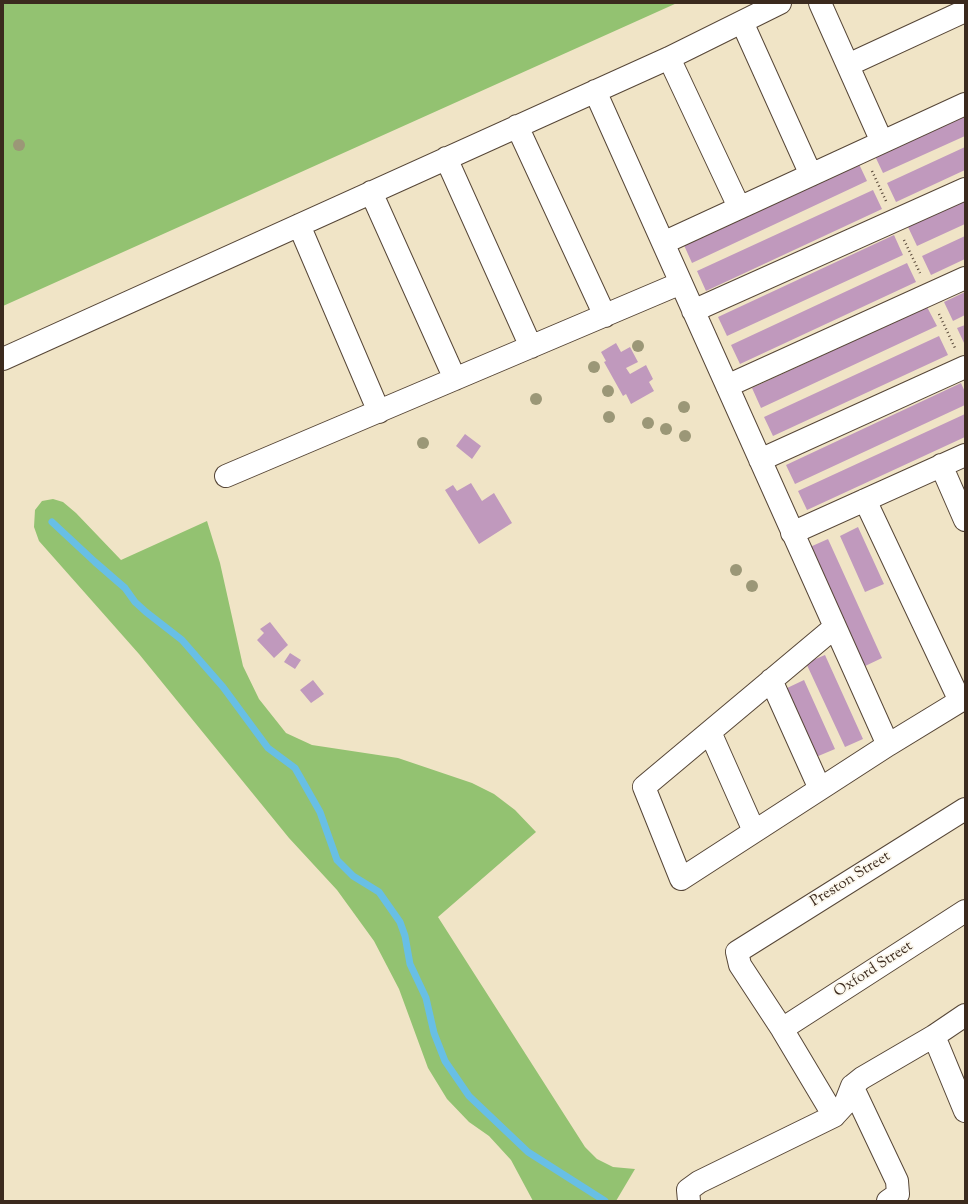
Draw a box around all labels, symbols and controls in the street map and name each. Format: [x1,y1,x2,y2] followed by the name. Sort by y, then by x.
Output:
[808,848,894,912] street label: Preston Street
[831,938,917,1002] street label: Oxford Street

